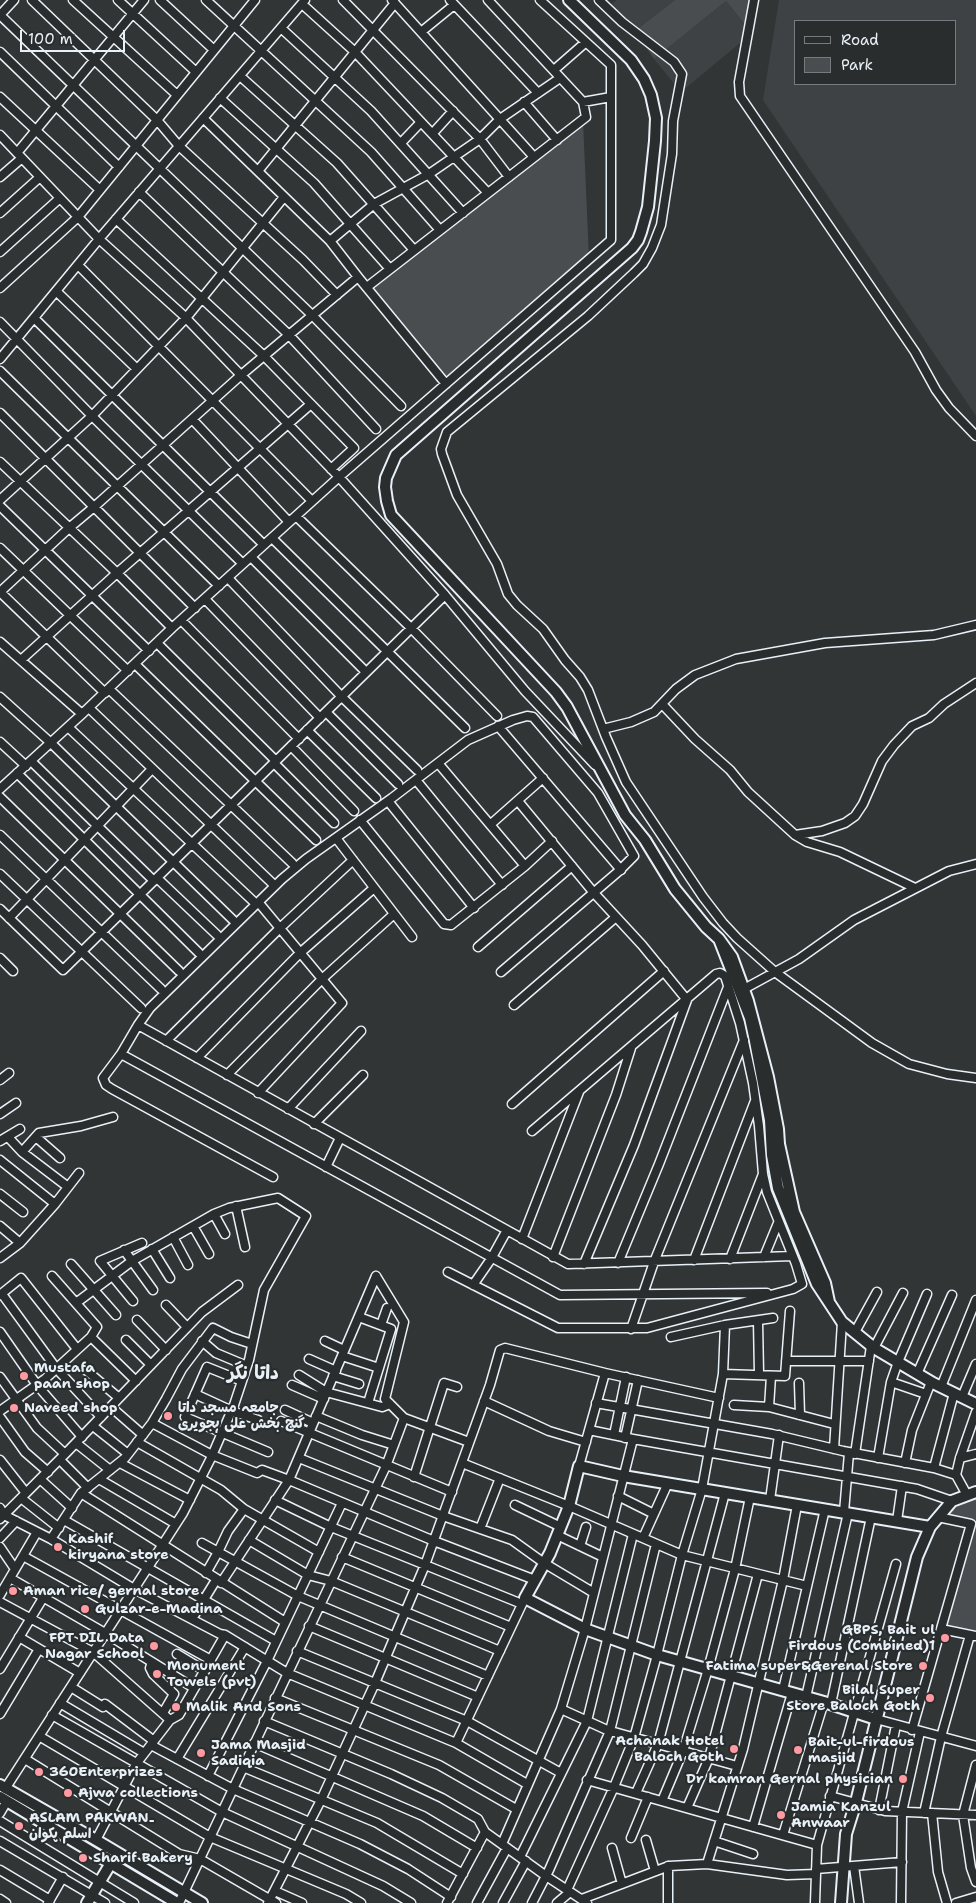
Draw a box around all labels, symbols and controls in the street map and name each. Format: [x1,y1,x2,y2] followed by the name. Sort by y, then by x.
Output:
[22,20,128,52] scale bar
[794,20,956,85] legend
[28,29,73,49] text: 100 m
[841,30,879,50] text: Road
[841,55,873,75] text: Park
[34,1360,110,1392] place label: Mustafa paan shop
[227,1363,279,1385] district label: داتا نگر
[18,1370,30,1382] marker: Mustafa paan shop
[24,1400,117,1416] place label: Naveed shop
[178,1400,305,1432] place label: جامعہ مسجد داتا گنج بخش علی ہجویری
[8,1402,20,1414] marker: Naveed shop
[162,1410,174,1422] marker: جامعہ مسجد داتا گنج بخش علی ہجویری
[68,1531,169,1564] place label: Kashif kiryana store
[52,1541,64,1553] marker: Kashif kiryana store
[23,1583,199,1599] place label: Aman rice/ gernal store
[7,1585,19,1597] marker: Aman rice/ gernal store
[95,1601,222,1617] place label: Gulzar-e-Madina
[79,1603,91,1615] marker: Gulzar-e-Madina
[788,1622,935,1654] place label: GBPS, Bait ul Firdous (Combined)1
[45,1630,144,1662] place label: FPT DIL Data Nagar School
[939,1632,951,1644] marker: GBPS, Bait ul Firdous (Combined)1
[148,1640,160,1652] marker: FPT DIL Data Nagar School
[167,1658,256,1690] place label: Monument Towels (pvt)
[705,1658,913,1674] place label: Fatima super&Gerenal Store
[917,1660,929,1672] marker: Fatima super&Gerenal Store
[151,1668,163,1680] marker: Monument Towels (pvt)
[786,1682,920,1714] place label: Bilal Super Store Baloch Goth
[924,1692,936,1704] marker: Bilal Super Store Baloch Goth
[186,1699,301,1715] place label: Malik And Sons
[170,1701,182,1713] marker: Malik And Sons
[615,1733,724,1765] place label: Achanak Hotel Baloch Goth
[808,1734,914,1766] place label: Bait-ul-firdous masjid
[211,1737,306,1770] place label: Jama Masjid Sadiqia
[728,1743,740,1755] marker: Achanak Hotel Baloch Goth
[792,1744,804,1756] marker: Bait-ul-firdous masjid
[195,1747,207,1759] marker: Jama Masjid Sadiqia
[49,1764,163,1780] place label: 360Enterprizes
[33,1766,45,1778] marker: 360Enterprizes
[686,1771,893,1787] place label: Dr kamran Gernal physician
[897,1773,909,1785] marker: Dr kamran Gernal physician
[78,1785,198,1801] place label: Ajwa collections
[62,1787,74,1799] marker: Ajwa collections
[791,1799,891,1831] place label: Jamia Kanzul Anwaar
[775,1809,787,1821] marker: Jamia Kanzul Anwaar
[29,1810,155,1842] place label: ASLAM PAKWAN۔ اسلم پکوان
[13,1820,25,1832] marker: ASLAM PAKWAN۔ اسلم پکوان
[93,1850,193,1866] place label: Sharif Bakery
[77,1852,89,1864] marker: Sharif Bakery

